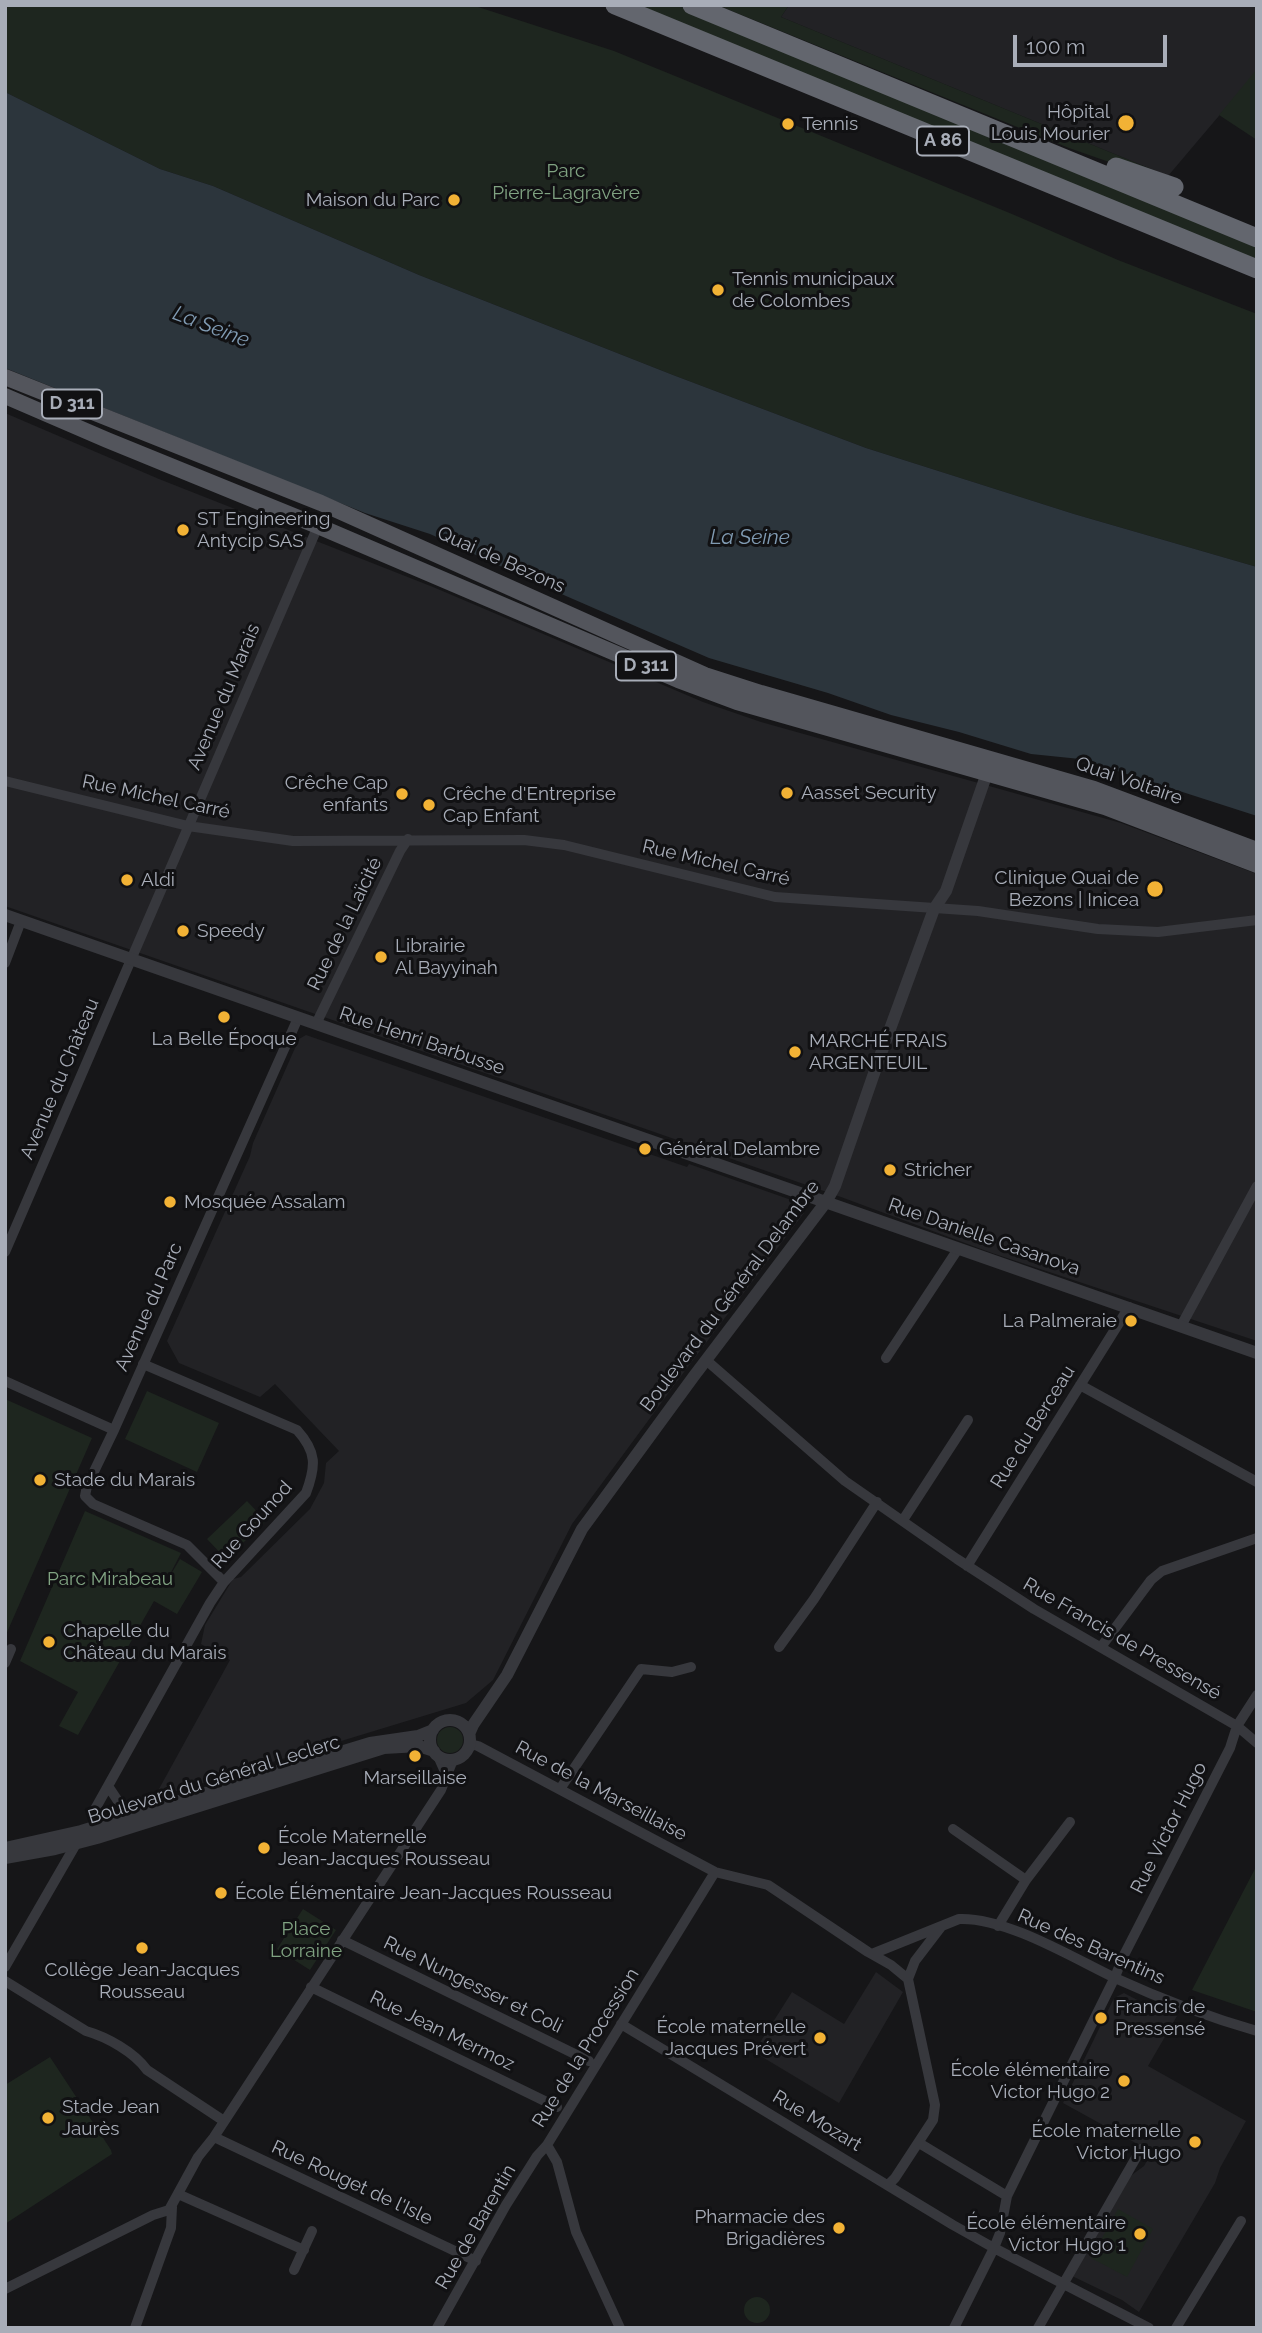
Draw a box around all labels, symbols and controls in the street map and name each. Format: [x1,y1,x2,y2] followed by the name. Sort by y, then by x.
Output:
[1017,21,1171,65] scale bar
[1026,34,1085,59] text: 100 m
[991,101,1110,145] place label: Hôpital Louis Mourier
[802,113,858,135] place label: Tennis
[1116,113,1136,133] marker: Hôpital Louis Mourier
[780,116,796,132] marker: Tennis
[917,126,969,156] road number: A 86
[492,160,640,204] park label: Parc Pierre-Lagravère
[306,189,440,211] place label: Maison du Parc
[446,192,462,208] marker: Maison du Parc
[732,268,894,312] place label: Tennis municipaux de Colombes
[710,282,726,298] marker: Tennis municipaux de Colombes
[169,301,253,353] water label: La Seine
[42,390,102,418] road number: D 311
[197,508,330,552] place label: ST Engineering Antycip SAS
[175,522,191,538] marker: ST Engineering Antycip SAS
[434,522,568,598] street label: Quai de Bezons
[710,525,790,551] water label: La Seine
[183,620,265,774] street label: Avenue du Marais
[616,652,676,680] road number: D 311
[1073,752,1185,810] street label: Quai Voltaire
[80,770,232,824] street label: Rue Michel Carré
[285,772,388,816] place label: Crêche Cap enfants
[801,782,937,804] place label: Aasset Security
[443,783,616,827] place label: Crêche d'Entreprise Cap Enfant
[779,785,795,801] marker: Aasset Security
[394,786,410,802] marker: Crêche Cap enfants
[421,797,437,813] marker: Crêche d'Entreprise Cap Enfant
[640,835,792,891] street label: Rue Michel Carré
[303,854,387,994] street label: Rue de la Laïcité
[995,867,1139,911] place label: Clinique Quai de Bezons | Inicea
[141,869,175,891] place label: Aldi
[119,872,135,888] marker: Aldi
[1145,879,1165,899] marker: Clinique Quai de Bezons | Inicea
[197,920,265,942] place label: Speedy
[175,923,191,939] marker: Speedy
[395,935,498,979] place label: Librairie Al Bayyinah
[373,949,389,965] marker: Librairie Al Bayyinah
[16,995,104,1163] street label: Avenue du Château
[336,1002,508,1080] street label: Rue Henri Barbusse
[216,1009,232,1025] marker: La Belle Époque
[151,1028,297,1050] place label: La Belle Époque
[809,1030,947,1074] place label: MARCHÉ FRAIS ARGENTEUIL
[787,1044,803,1060] marker: MARCHÉ FRAIS ARGENTEUIL
[659,1138,820,1160] place label: Général Delambre
[637,1141,653,1157] marker: Général Delambre
[904,1159,972,1181] place label: Stricher
[882,1162,898,1178] marker: Stricher
[636,1176,824,1416] street label: Boulevard du Général Delambre
[184,1191,346,1213] place label: Mosquée Assalam
[885,1193,1083,1281] street label: Rue Danielle Casanova
[162,1194,178,1210] marker: Mosquée Assalam
[110,1239,188,1375] street label: Avenue du Parc
[1003,1310,1117,1332] place label: La Palmeraie
[1123,1313,1139,1329] marker: La Palmeraie
[986,1361,1080,1493] street label: Rue du Berceau
[54,1469,195,1491] place label: Stade du Marais
[32,1472,48,1488] marker: Stade du Marais
[207,1477,297,1573] street label: Rue Gounod
[47,1568,173,1590] park label: Parc Mirabeau
[1019,1573,1225,1705] street label: Rue Francis de Pressensé
[63,1620,226,1664] place label: Chapelle du Château du Marais
[41,1634,57,1650] marker: Chapelle du Château du Marais
[85,1731,343,1829] street label: Boulevard du Général Leclerc
[511,1736,691,1846] street label: Rue de la Marseillaise
[407,1748,423,1764] marker: Marseillaise
[1126,1758,1212,1898] street label: Rue Victor Hugo
[363,1767,467,1789] place label: Marseillaise
[278,1826,490,1870] place label: École Maternelle Jean-Jacques Rousseau
[256,1840,272,1856] marker: École Maternelle Jean-Jacques Rousseau
[235,1882,612,1904] place label: École Élémentaire Jean-Jacques Rousseau
[213,1885,229,1901] marker: École Élémentaire Jean-Jacques Rousseau
[1014,1904,1168,1990] street label: Rue des Barentins
[270,1918,342,1962] park label: Place Lorraine
[380,1932,566,2038] street label: Rue Nungesser et Coli
[134,1940,150,1956] marker: Collège Jean-Jacques Rousseau
[44,1959,240,2003] place label: Collège Jean-Jacques Rousseau
[528,1964,644,2132] street label: Rue de la Procession
[366,1986,518,2076] street label: Rue Jean Mermoz
[1115,1996,1205,2040] place label: Francis de Pressensé
[1093,2010,1109,2026] marker: Francis de Pressensé
[656,2016,806,2060] place label: École maternelle Jacques Prévert
[812,2030,828,2046] marker: École maternelle Jacques Prévert
[950,2059,1110,2103] place label: École élémentaire Victor Hugo 2
[1116,2073,1132,2089] marker: École élémentaire Victor Hugo 2
[768,2086,866,2156] street label: Rue Mozart
[62,2096,159,2140] place label: Stade Jean Jaurès
[40,2110,56,2126] marker: Stade Jean Jaurès
[1031,2120,1181,2164] place label: École maternelle Victor Hugo
[1187,2134,1203,2150] marker: École maternelle Victor Hugo
[268,2136,436,2230] street label: Rue Rouget de l'Isle
[431,2160,521,2294] street label: Rue de Barentin
[695,2206,825,2250] place label: Pharmacie des Brigadières
[966,2212,1126,2256] place label: École élémentaire Victor Hugo 1
[831,2220,847,2236] marker: Pharmacie des Brigadières
[1132,2226,1148,2242] marker: École élémentaire Victor Hugo 1

